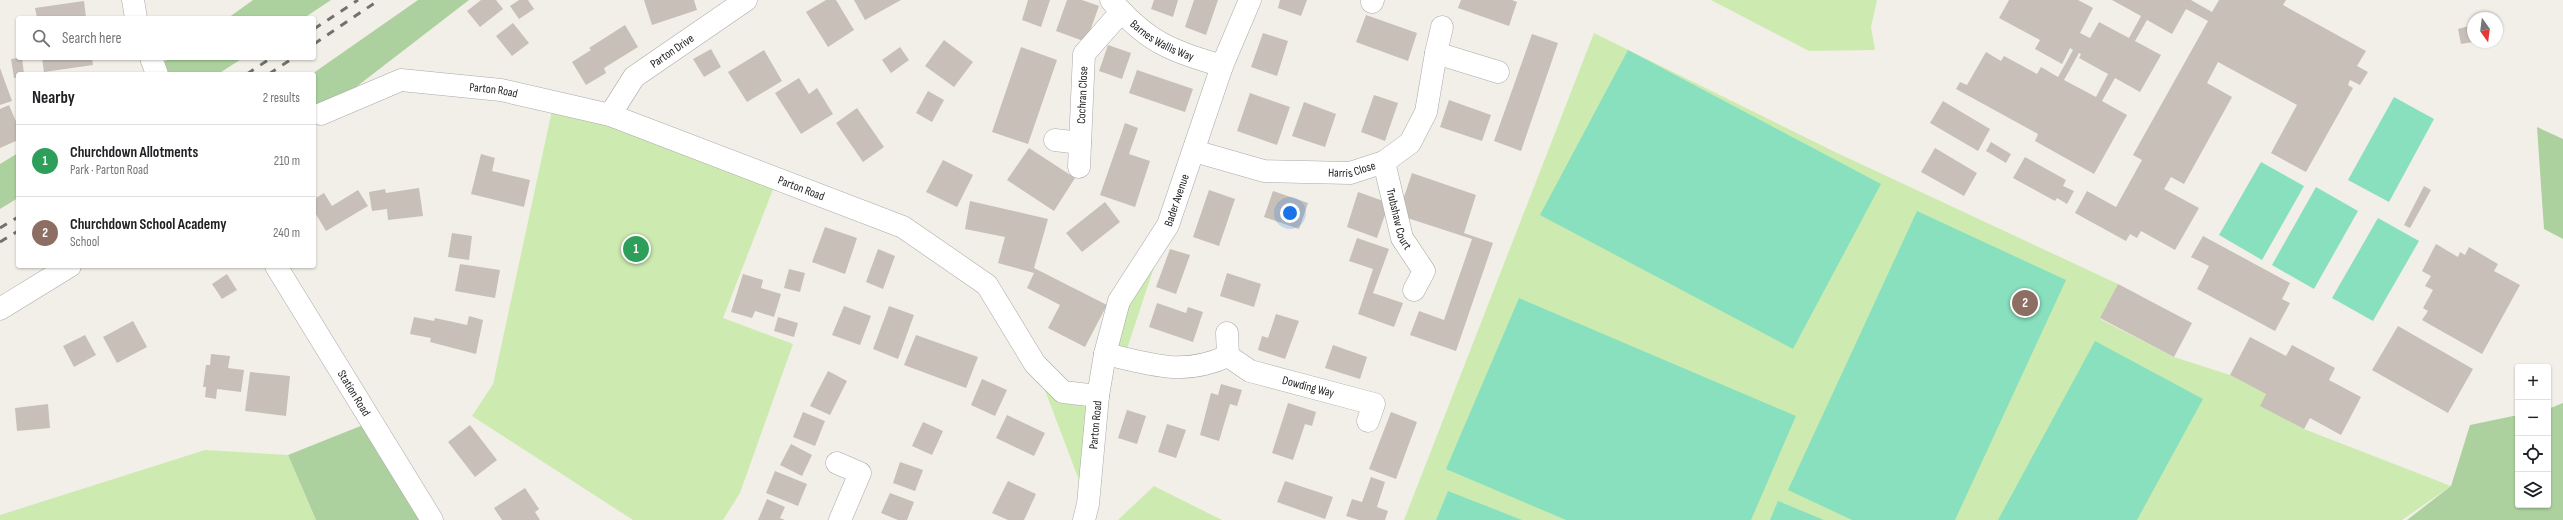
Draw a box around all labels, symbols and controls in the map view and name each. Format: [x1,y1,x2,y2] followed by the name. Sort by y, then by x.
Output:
[2467,12,2503,48] north arrow
[16,16,316,60] search box
[1127,17,1196,65] street label: Barnes Wallis Way
[30,27,52,49] icon: search
[62,29,122,48] text: Search here
[647,31,697,72] street label: Parton Drive
[1074,66,1091,124] street label: Cochran Close
[469,80,519,102] street label: Parton Road
[32,88,75,108] text: Nearby
[263,90,300,106] text: 2 results
[70,143,198,162] text: Churchdown Allotments
[42,153,48,169] text: 1
[274,153,300,169] text: 210 m
[1328,158,1378,181] street label: Harris Close
[70,162,149,178] text: Park · Parton Road
[1161,172,1193,229] street label: Bader Avenue
[776,173,827,204] street label: Parton Road
[1383,187,1415,253] street label: Trubshaw Court
[1280,203,1300,223] your location
[70,215,226,234] text: Churchdown School Academy
[42,225,48,241] text: 2
[273,225,300,241] text: 240 m
[70,234,100,250] text: School
[623,234,649,264] pin: 1
[2012,288,2038,318] pin: 2
[2515,364,2551,508] map controls
[2515,364,2551,400] button: +
[334,367,373,419] street label: Station Road
[1281,373,1336,401] street label: Dowding Way
[1086,400,1106,450] street label: Parton Road
[2515,400,2551,436] button: −
[2515,436,2551,472] button: locate
[2515,472,2551,508] button: layers

